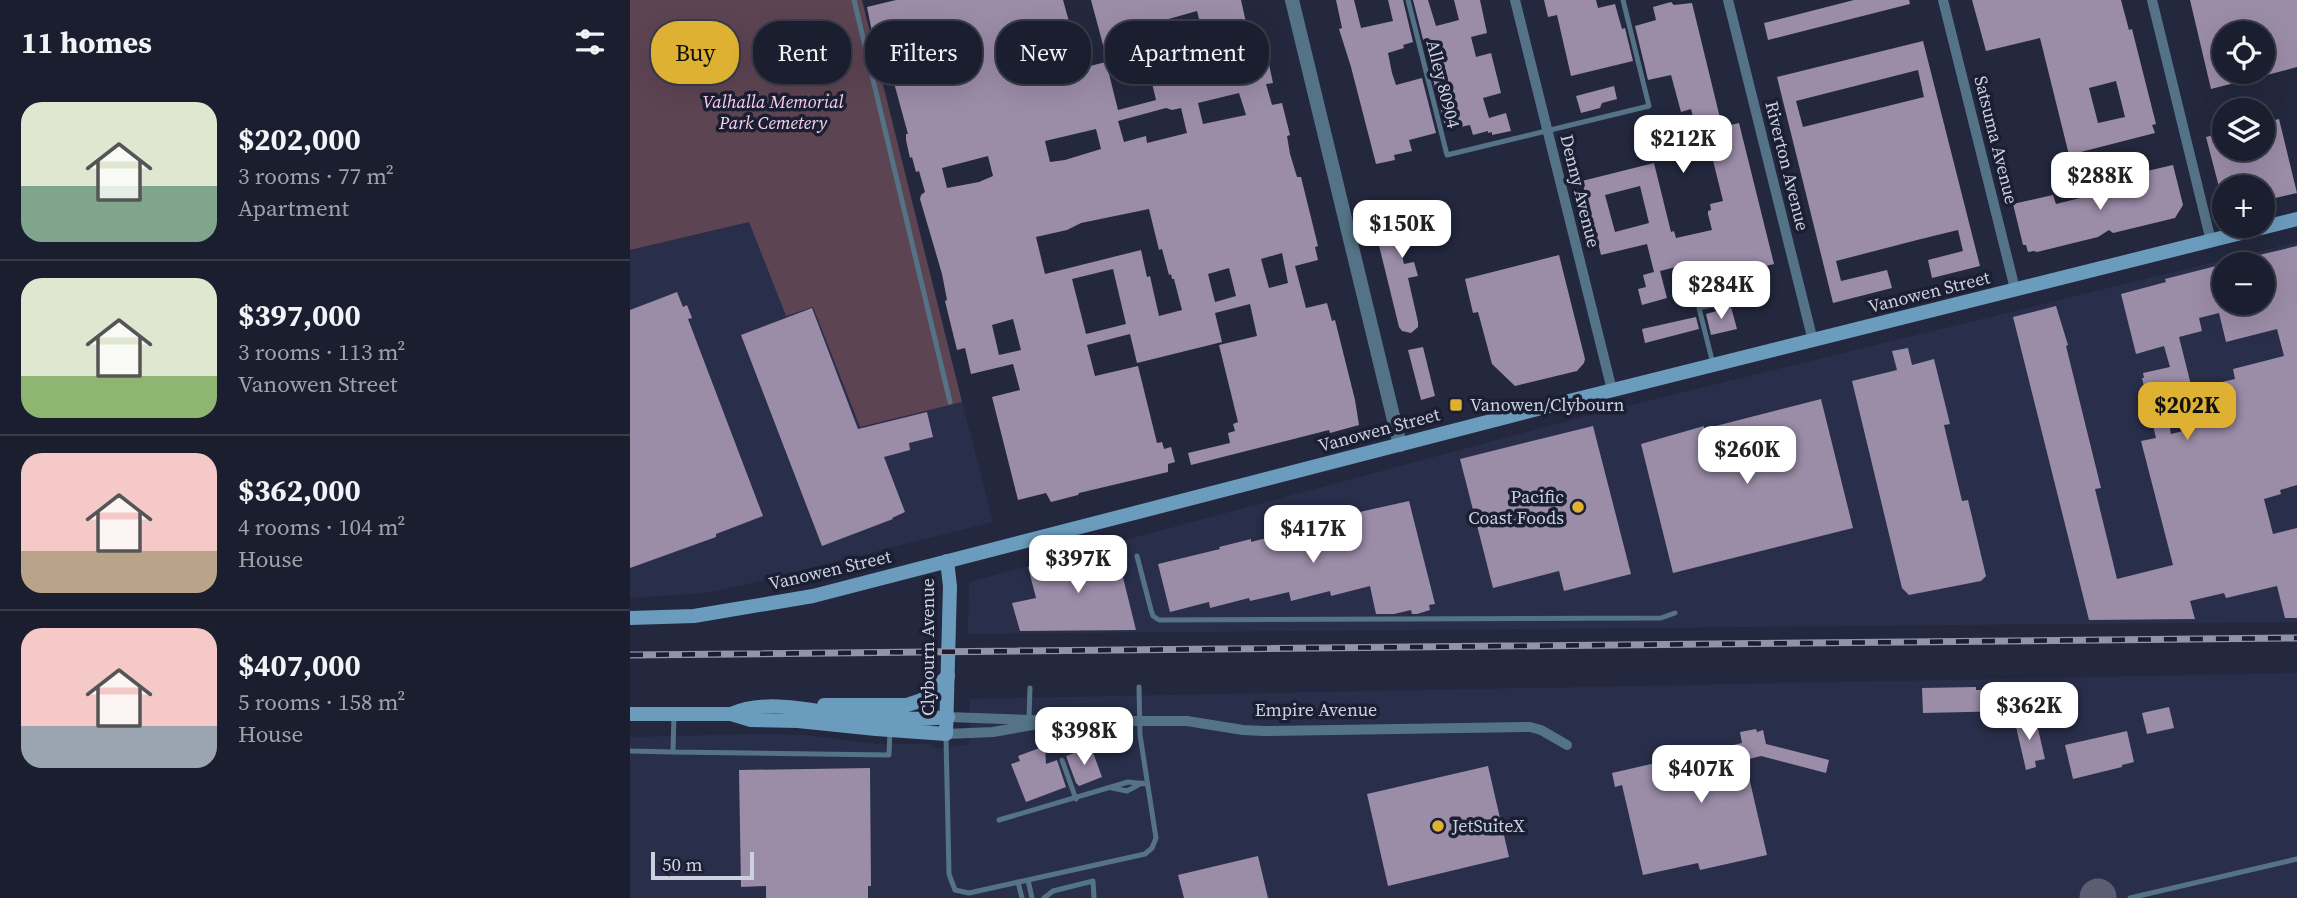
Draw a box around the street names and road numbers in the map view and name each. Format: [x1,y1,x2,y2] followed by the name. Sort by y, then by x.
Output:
[1420,37,1467,131] street label: Alley 80904
[1968,73,2024,207] street label: Satsuma Avenue
[1759,99,1816,233] street label: Riverton Avenue
[1554,132,1607,250] street label: Denny Avenue
[1865,264,1993,319] street label: Vanowen Street
[1315,401,1442,458] street label: Vanowen Street
[766,543,894,596] street label: Vanowen Street
[915,578,940,716] street label: Clybourn Avenue
[1255,697,1377,722] street label: Empire Avenue

